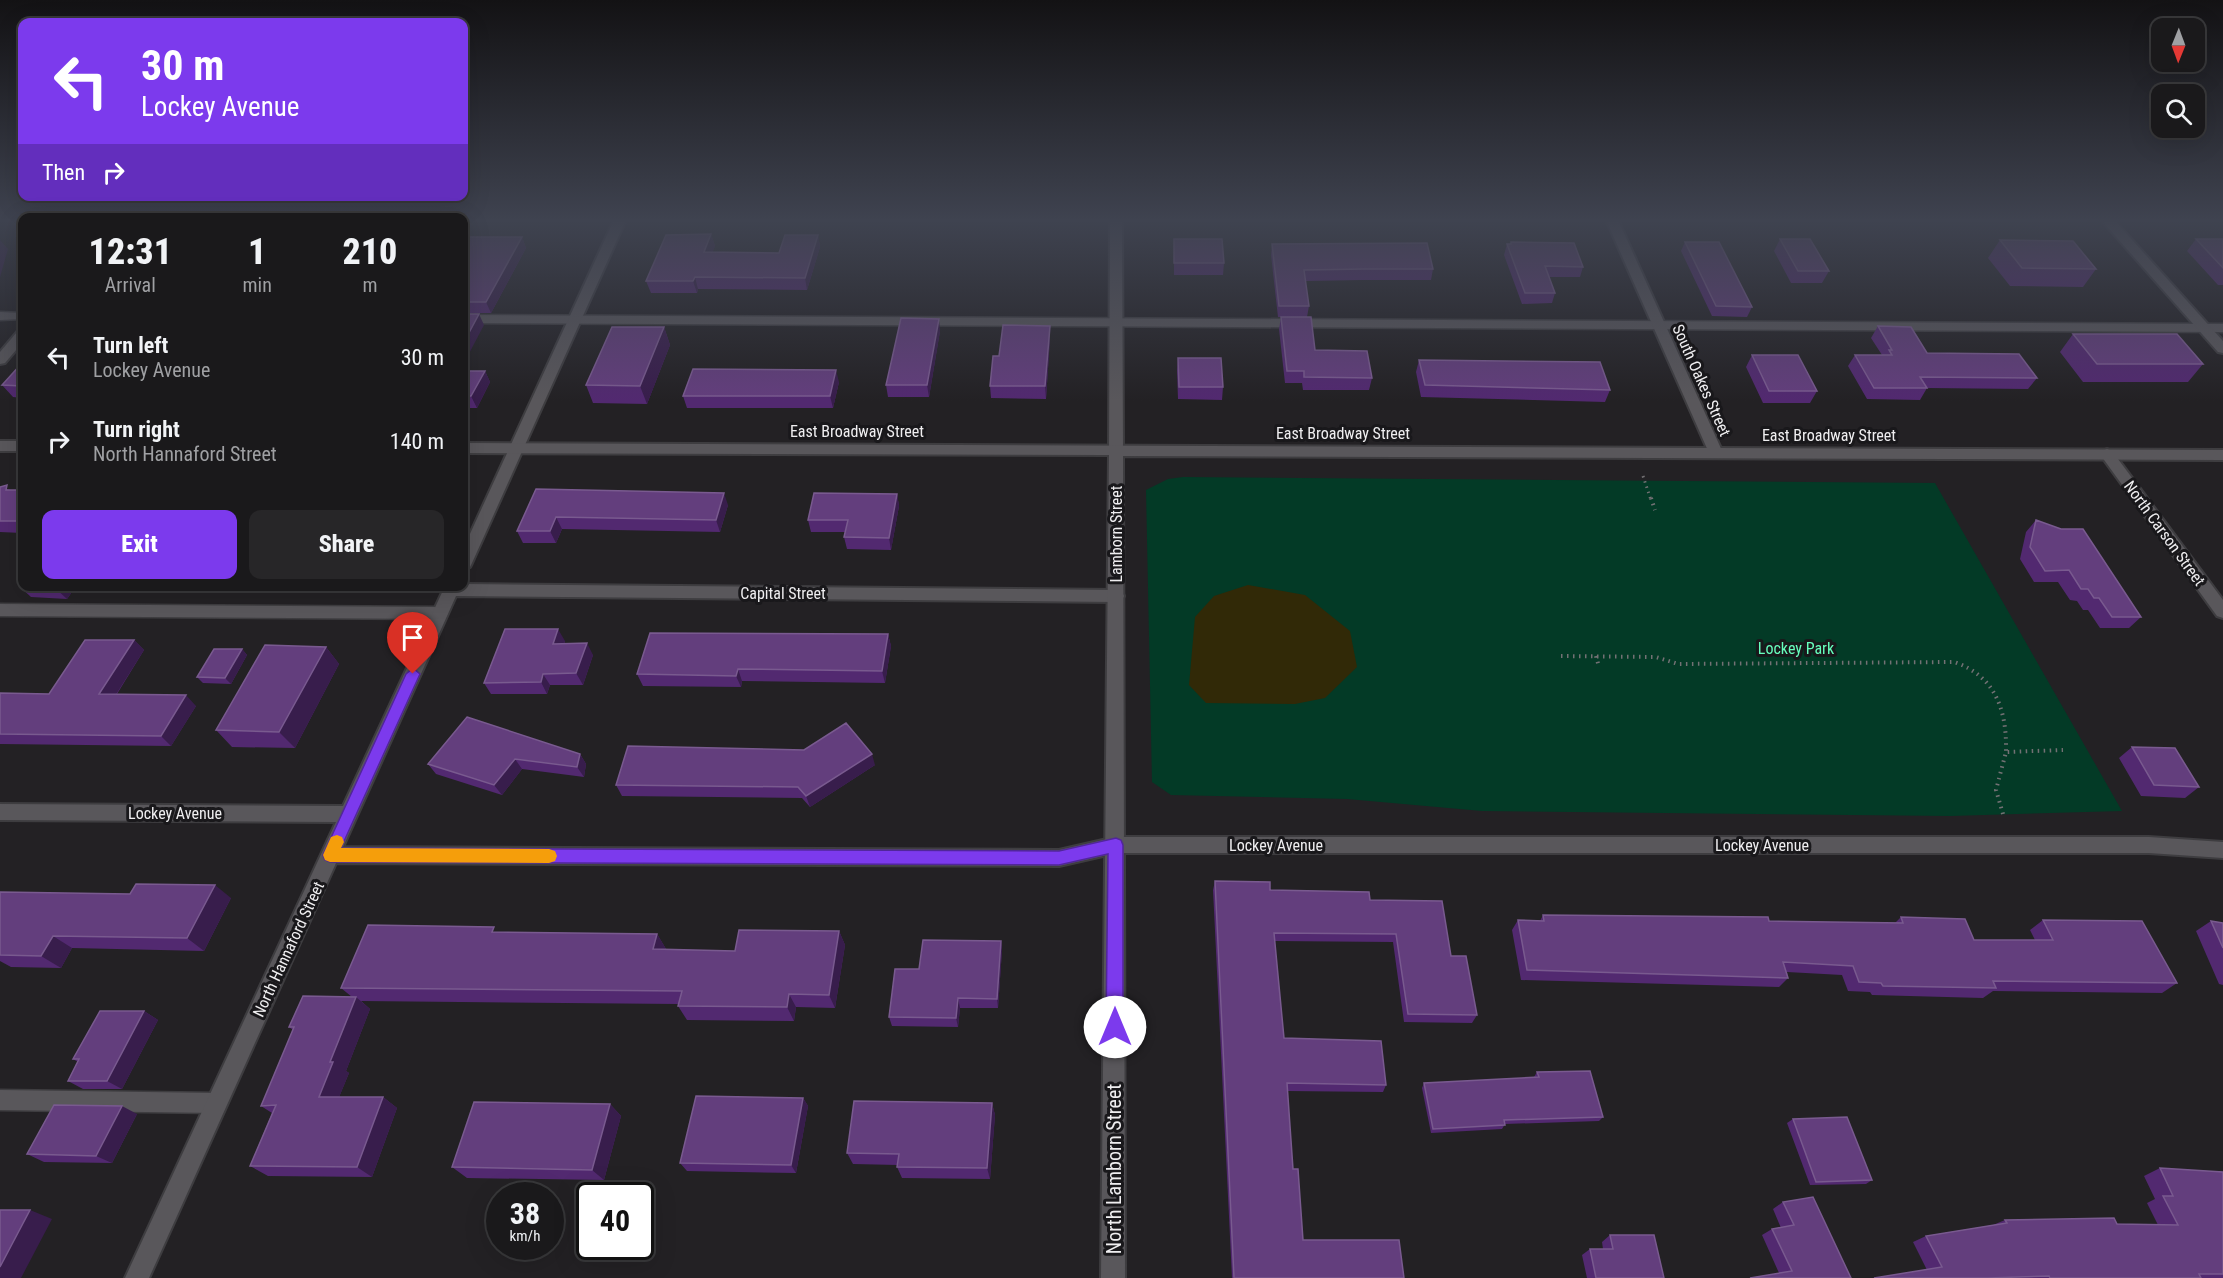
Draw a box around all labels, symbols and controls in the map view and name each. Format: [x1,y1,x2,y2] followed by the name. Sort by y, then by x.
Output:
[2151,18,2205,72] north arrow
[2151,18,2205,138] map controls
[141,41,224,90] text: 30 m
[42,42,120,120] icon: left
[2151,84,2205,138] button: search
[141,91,299,123] text: Lockey Avenue
[97,156,130,189] icon: right
[42,160,85,185] text: Then
[89,231,172,273] text: 12:31
[248,231,266,273] text: 1
[342,231,397,273] text: 210
[105,273,156,297] text: Arrival
[243,273,272,297] text: min
[362,273,377,297] text: m
[1668,321,1735,439] street label: South Oakes Street
[93,333,168,358] text: Turn left
[42,341,75,374] icon: left
[401,345,444,370] text: 30 m
[93,358,210,382] text: Lockey Avenue
[93,417,180,442] text: Turn right
[790,422,924,441] street label: East Broadway Street
[1276,424,1410,443] street label: East Broadway Street
[42,425,75,458] icon: right
[1762,426,1896,445] street label: East Broadway Street
[390,429,444,454] text: 140 m
[93,442,277,466] text: North Hannaford Street
[2120,477,2209,590] street label: North Carson Street
[1107,485,1126,583] street label: Lamborn Street
[42,510,237,579] button: Exit
[249,510,444,579] button: Share
[740,584,826,603] street label: Capital Street
[387,612,438,674] pin
[396,621,429,654] icon: arrive
[1758,639,1835,658] park label: Lockey Park
[128,804,222,823] street label: Lockey Avenue
[1229,836,1323,855] street label: Lockey Avenue
[1715,836,1809,855] street label: Lockey Avenue
[249,878,328,1020] street label: North Hannaford Street
[1083,995,1147,1059] position arrow
[1102,1084,1126,1254] street label: North Lamborn Street
[576,1182,654,1260] speed limit sign: 40
[510,1196,540,1231] text: 38
[510,1227,540,1245] text: km/h

